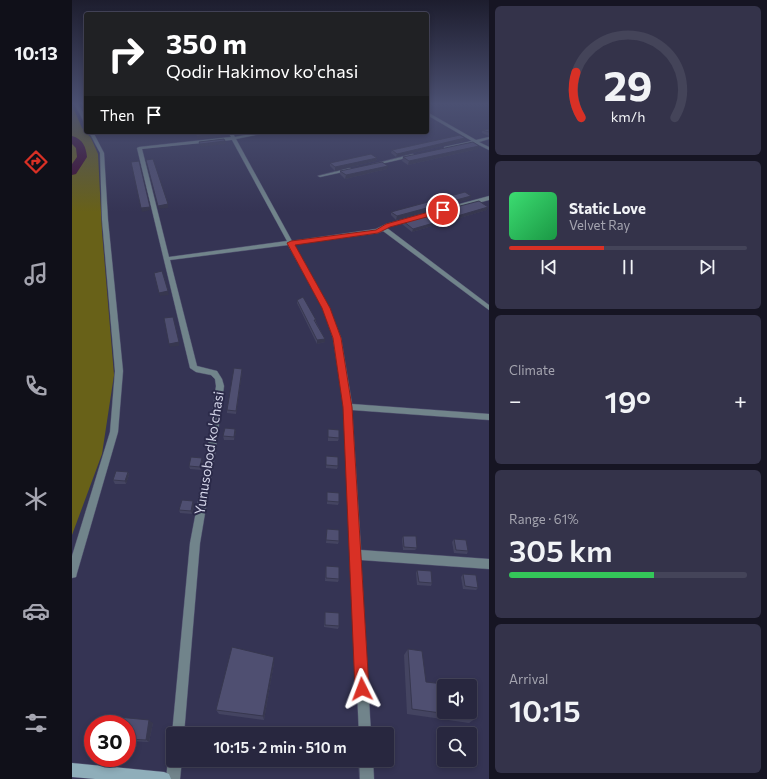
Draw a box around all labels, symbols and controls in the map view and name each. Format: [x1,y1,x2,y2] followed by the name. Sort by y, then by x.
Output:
[166,26,247,60] text: 350 m
[100,28,152,80] icon: right
[14,42,58,64] text: 10:13
[603,59,653,110] text: 29
[166,60,358,82] text: Qodir Hakimov ko'chasi
[143,104,165,126] icon: arrive
[100,106,135,124] text: Then
[611,107,645,125] text: km/h
[22,148,50,176] icon: directions
[426,193,460,227] pin
[432,199,454,221] icon: arrive
[569,199,646,217] text: Static Love
[569,217,630,233] text: Velvet Ray
[538,256,560,278] icon: previous
[617,256,639,278] icon: pause
[696,256,718,278] icon: next
[22,260,50,288] icon: music
[509,362,555,378] text: Climate
[22,372,50,400] icon: phone
[605,382,651,419] text: 19°
[509,387,522,414] text: −
[734,387,747,414] text: +
[190,390,227,516] street label: Yunusobod ko'chasi
[22,485,50,513] icon: climate
[509,511,579,527] text: Range · 61%
[509,531,612,568] text: 305 km
[22,597,50,625] icon: car
[341,668,383,710] position arrow
[509,671,548,687] text: Arrival
[437,679,477,767] map controls
[437,679,477,719] button: sound
[509,691,581,728] text: 10:15
[22,709,50,737] icon: filters
[84,715,136,767] speed limit sign: 30
[437,727,477,767] button: search
[213,738,347,756] text: 10:15 · 2 min · 510 m

